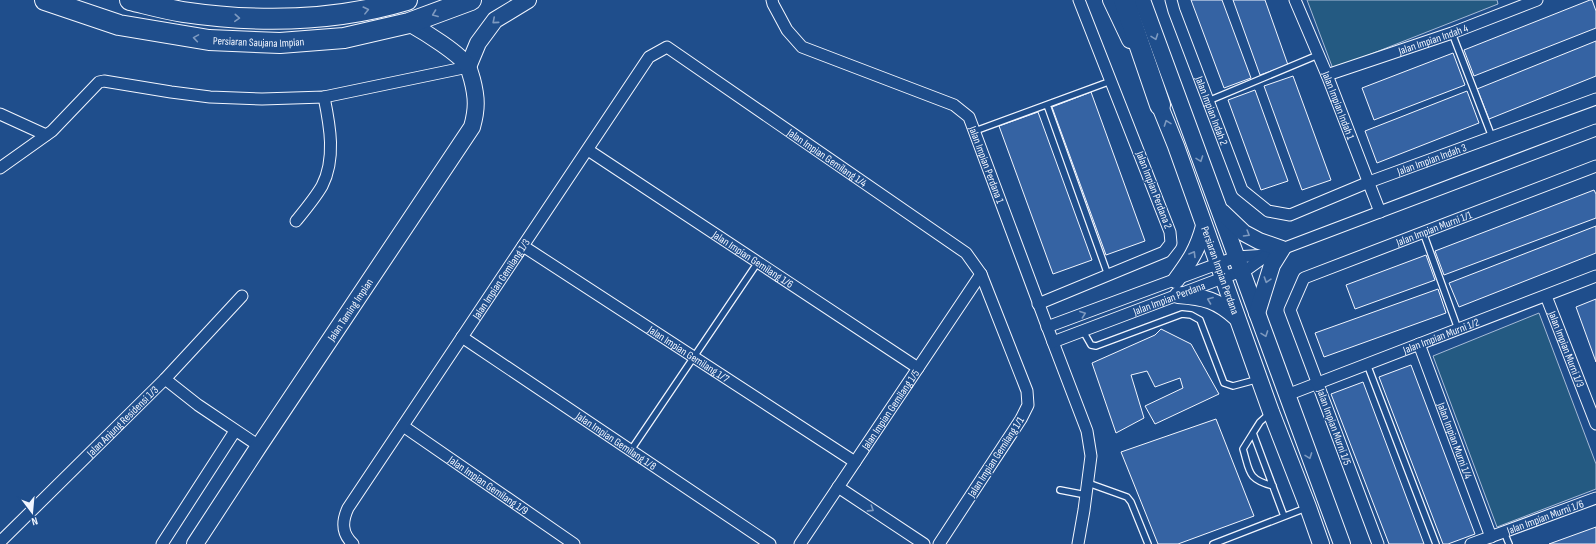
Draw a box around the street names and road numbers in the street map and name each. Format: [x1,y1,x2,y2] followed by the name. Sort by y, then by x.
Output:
[1396,21,1470,57] street label: Jalan Impian Indah 4
[213,34,305,50] street label: Persiaran Saujana Impian
[1319,68,1358,141] street label: Jalan Impian Indah 1
[1193,73,1231,147] street label: Jalan Impian Indah 2
[966,123,1007,205] street label: Jalan Impian Perdana 1
[784,125,870,190] street label: Jalan Impian Gemilang 1/4
[1394,140,1468,178] street label: Jalan Impian Indah 3
[1133,149,1175,231] street label: Jalan Impian Perdana 2
[1393,208,1474,249] street label: Jalan Impian Murni 1/1
[1199,224,1242,316] street label: Persiaran Impian Perdana
[709,227,796,291] street label: Jalan Impian Gemilang 1/6
[469,236,533,322] street label: Jalan Impian Gemilang 1/3
[324,276,376,344] street label: Jalan Taming Impian
[1130,279,1207,318] street label: Jalan Impian Perdana
[1546,308,1588,389] street label: Jalan Impian Murni 1/3
[1400,315,1481,357] street label: Jalan Impian Murni 1/2
[645,322,733,385] street label: Jalan Impian Gemilang 1/7
[858,367,922,453] street label: Jalan Impian Gemilang 1/5
[83,383,161,460] street label: Jalan Anjung Residensi 1/3
[1314,386,1354,467] street label: Jalan Impian Murni 1/5
[1435,400,1475,481] street label: Jalan Impian Murni 1/4
[573,409,659,473] street label: Jalan Impian Gemilang 1/8
[965,414,1027,500] street label: Jalan Impian Gemilang 1/1
[445,452,531,517] street label: Jalan Impian Gemilang 1/9
[1504,497,1585,537] street label: Jalan Impian Murni 1/6

